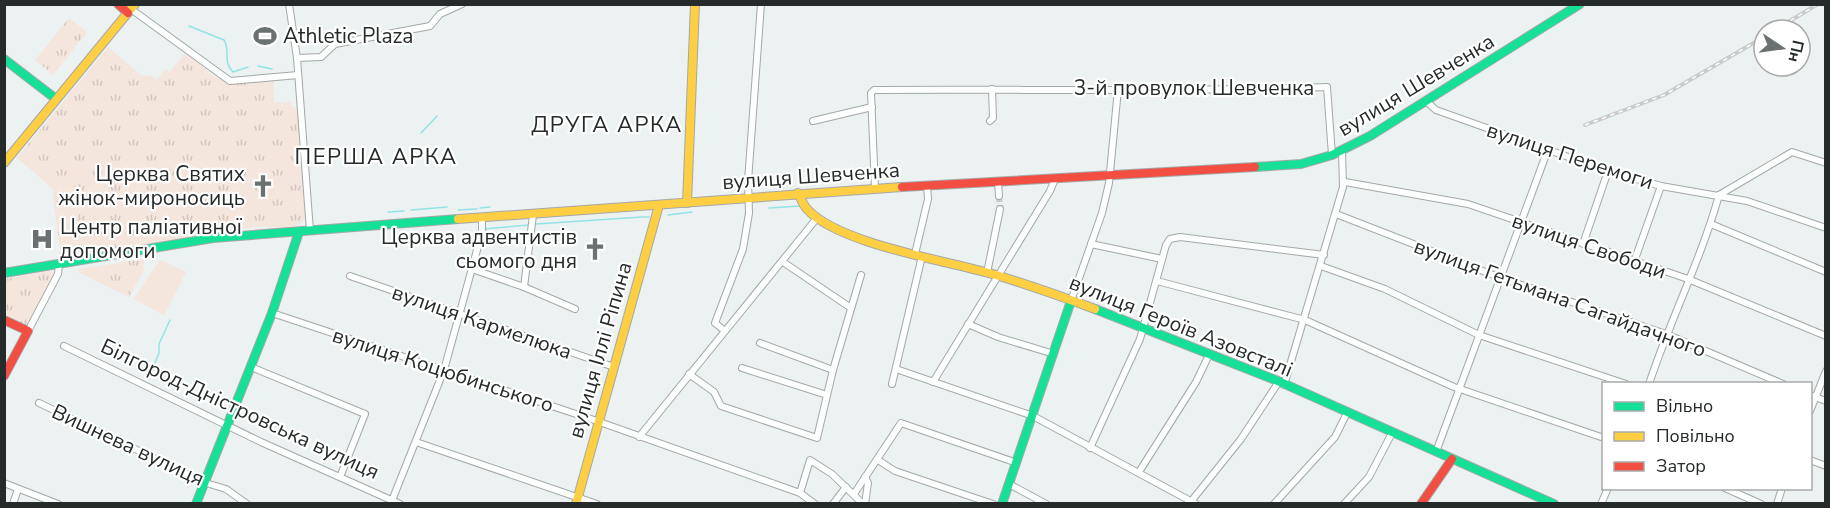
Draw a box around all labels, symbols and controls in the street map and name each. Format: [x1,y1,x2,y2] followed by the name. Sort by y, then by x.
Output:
[1752,18,1812,78] north arrow
[283,22,413,50] place label: Athletic Plaza
[252,23,278,49] sports icon: Athletic Plaza
[1332,27,1500,143] street label: вулиця Шевченка
[1782,38,1809,64] text: Пн
[1074,74,1314,102] street label: 3-й провулок Шевченка
[531,110,683,140] district label: ДРУГА АРКА
[1483,116,1657,196] street label: вулиця Перемоги
[295,142,457,172] district label: ПЕРША АРКА
[721,156,901,196] street label: вулиця Шевченка
[59,160,245,212] place label: Церква Святих жінок-мироносиць
[250,173,276,199] church icon: Церква Святих жінок-мироносиць
[1508,206,1670,286] street label: вулиця Свободи
[60,213,243,265] place label: Центр паліативної допомоги
[381,223,577,275] place label: Церква адвентистів сьомого дня
[29,226,55,252] hospital icon: Центр паліативної допомоги
[1410,232,1710,364] street label: вулиця Гетьмана Сагайдачного
[582,236,608,262] church icon: Церква адвентистів сьомого дня
[561,259,639,441] street label: вулиця Іллі Ріпина
[1065,268,1297,384] street label: вулиця Героїв Азовсталі
[388,278,576,366] street label: вулиця Кармелюка
[329,321,557,419] street label: вулиця Коцюбинського
[96,332,384,486] street label: Білгород-Дністровська вулиця
[1602,382,1812,490] legend
[1656,394,1713,418] text: Вільно
[47,397,209,493] street label: Вишнева вулиця
[1656,424,1735,448] text: Повільно
[1656,454,1706,478] text: Затор

